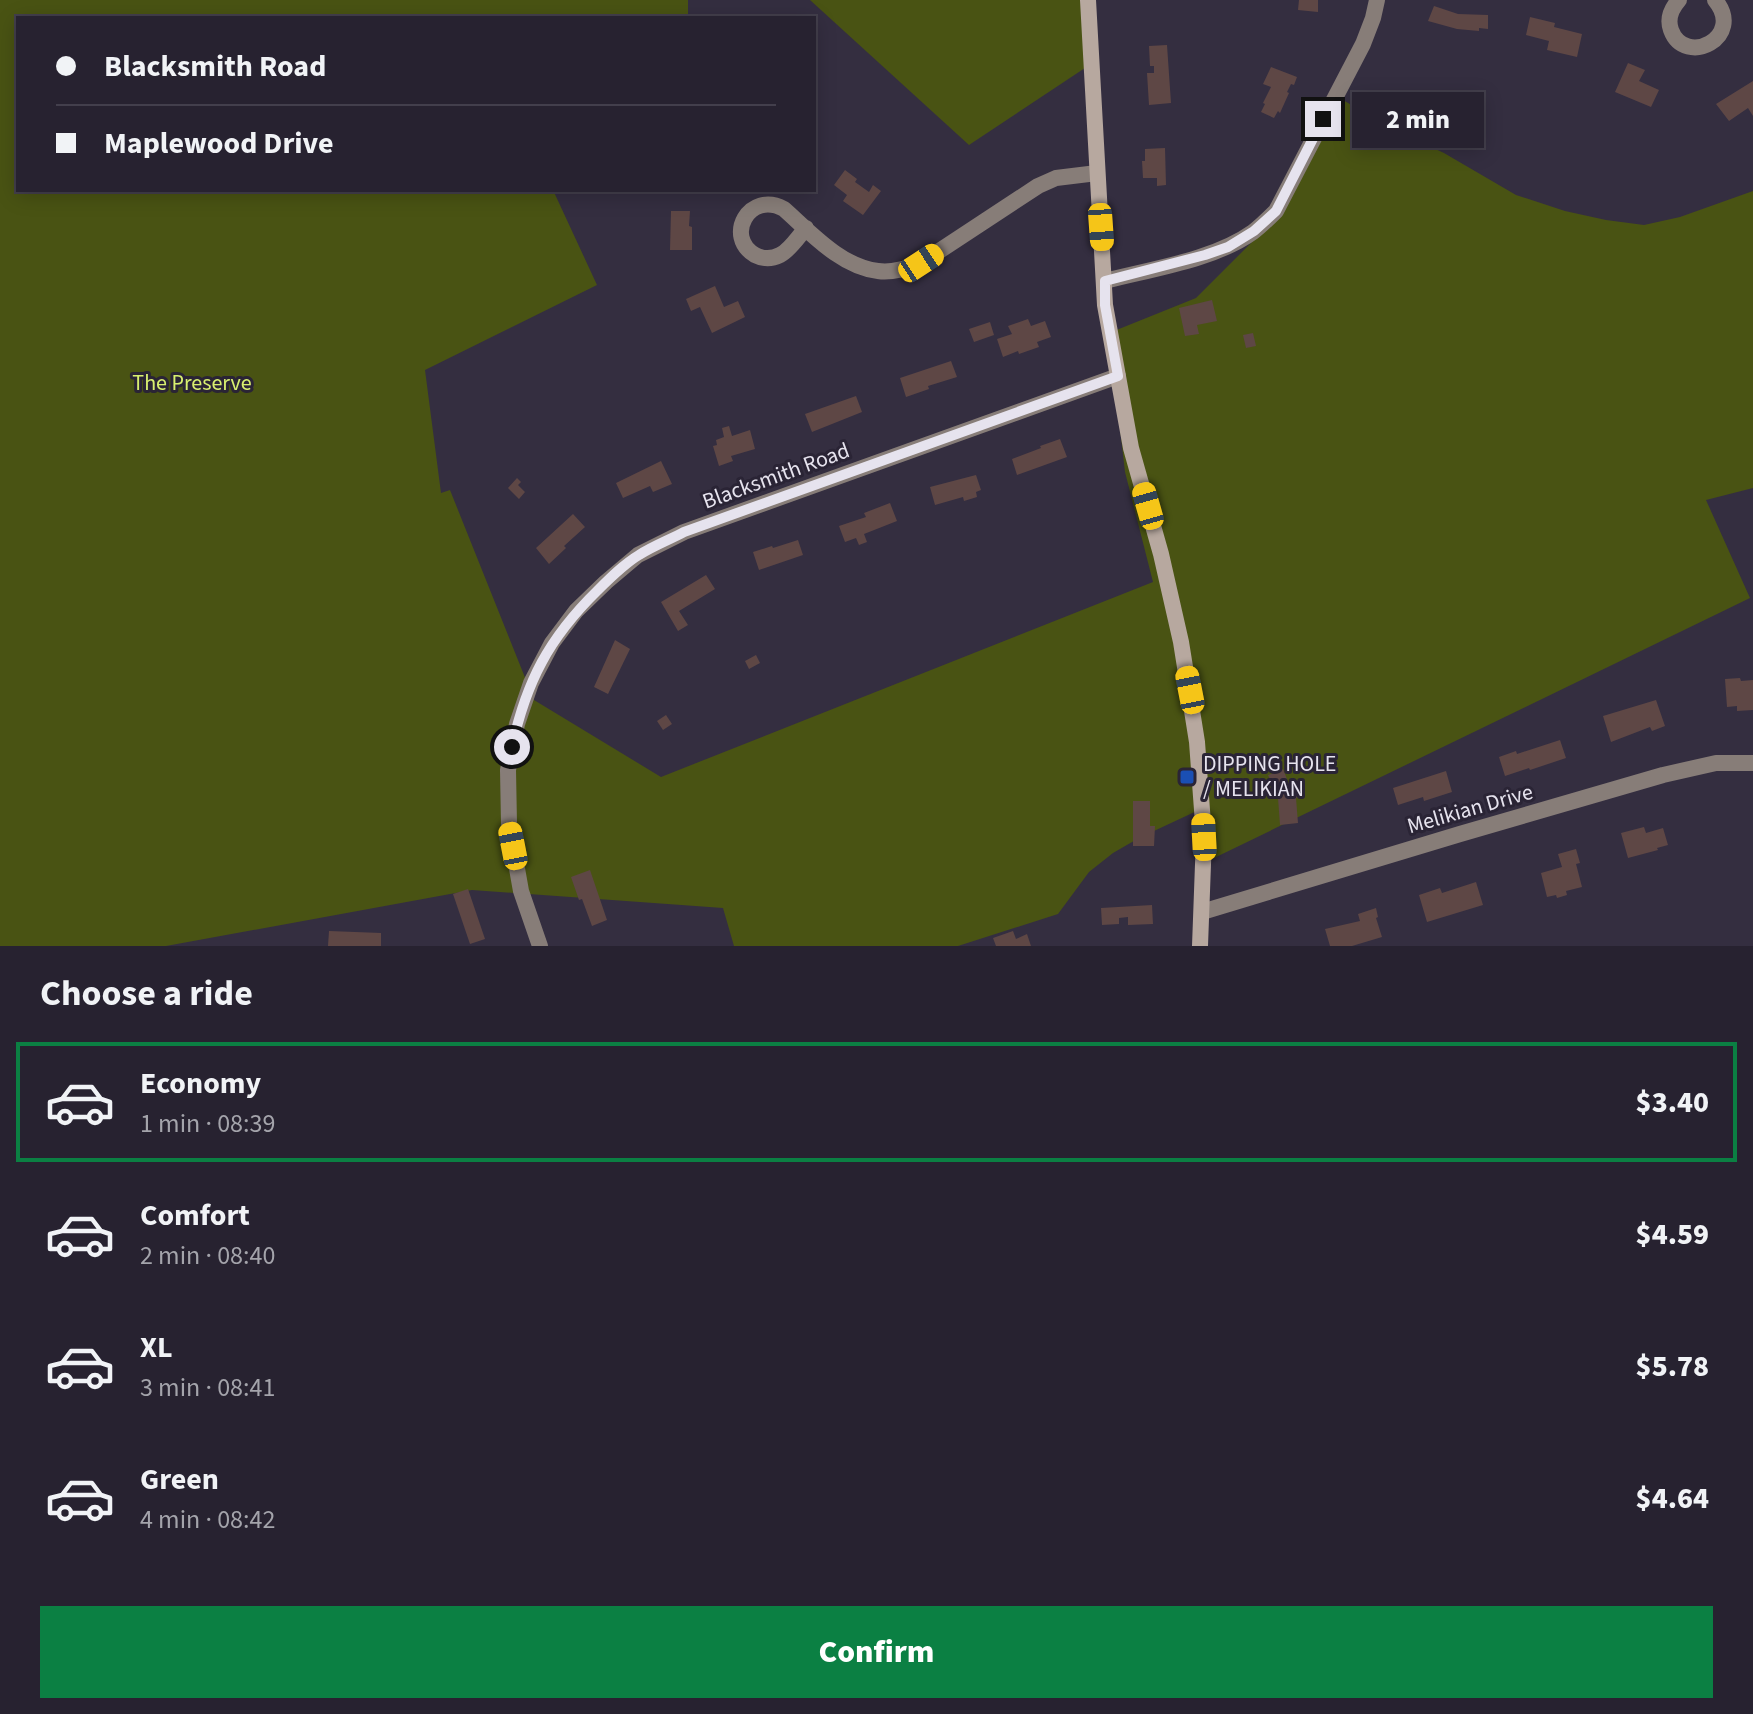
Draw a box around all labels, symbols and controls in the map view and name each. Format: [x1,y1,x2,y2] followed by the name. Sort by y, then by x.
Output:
[104,45,326,88] text: Blacksmith Road
[1351,91,1483,147] callout: 2 min
[1305,101,1341,137] route end
[1386,101,1450,138] text: 2 min
[104,122,334,165] text: Maplewood Drive
[1087,202,1115,252] car
[894,240,948,286] car
[132,367,252,399] park label: The Preserve
[698,435,854,517] street label: Blacksmith Road
[1130,480,1166,532] car
[1174,664,1206,716] car
[494,729,530,765] route start
[1203,748,1336,805] place label: DIPPING HOLE / MELIKIAN
[1178,768,1196,786] marker: DIPPING HOLE / MELIKIAN
[1403,776,1537,842] street label: Melikian Drive
[1191,812,1217,862] car
[497,820,529,872] car
[40,968,253,1019] text: Choose a ride
[140,1062,261,1105] text: Economy
[44,1066,116,1138] icon: car
[1636,1081,1709,1124] text: $3.40
[140,1105,275,1142] text: 1 min · 08:39
[140,1194,250,1237] text: Comfort
[44,1198,116,1270] icon: car
[1636,1213,1709,1256] text: $4.59
[140,1237,275,1274] text: 2 min · 08:40
[140,1326,173,1369] text: XL
[44,1330,116,1402] icon: car
[1636,1345,1709,1388] text: $5.78
[140,1369,275,1406] text: 3 min · 08:41
[140,1458,219,1501] text: Green
[44,1462,116,1534] icon: car
[1636,1477,1709,1520] text: $4.64
[140,1501,275,1538] text: 4 min · 08:42
[40,1606,1713,1698] button: Confirm

